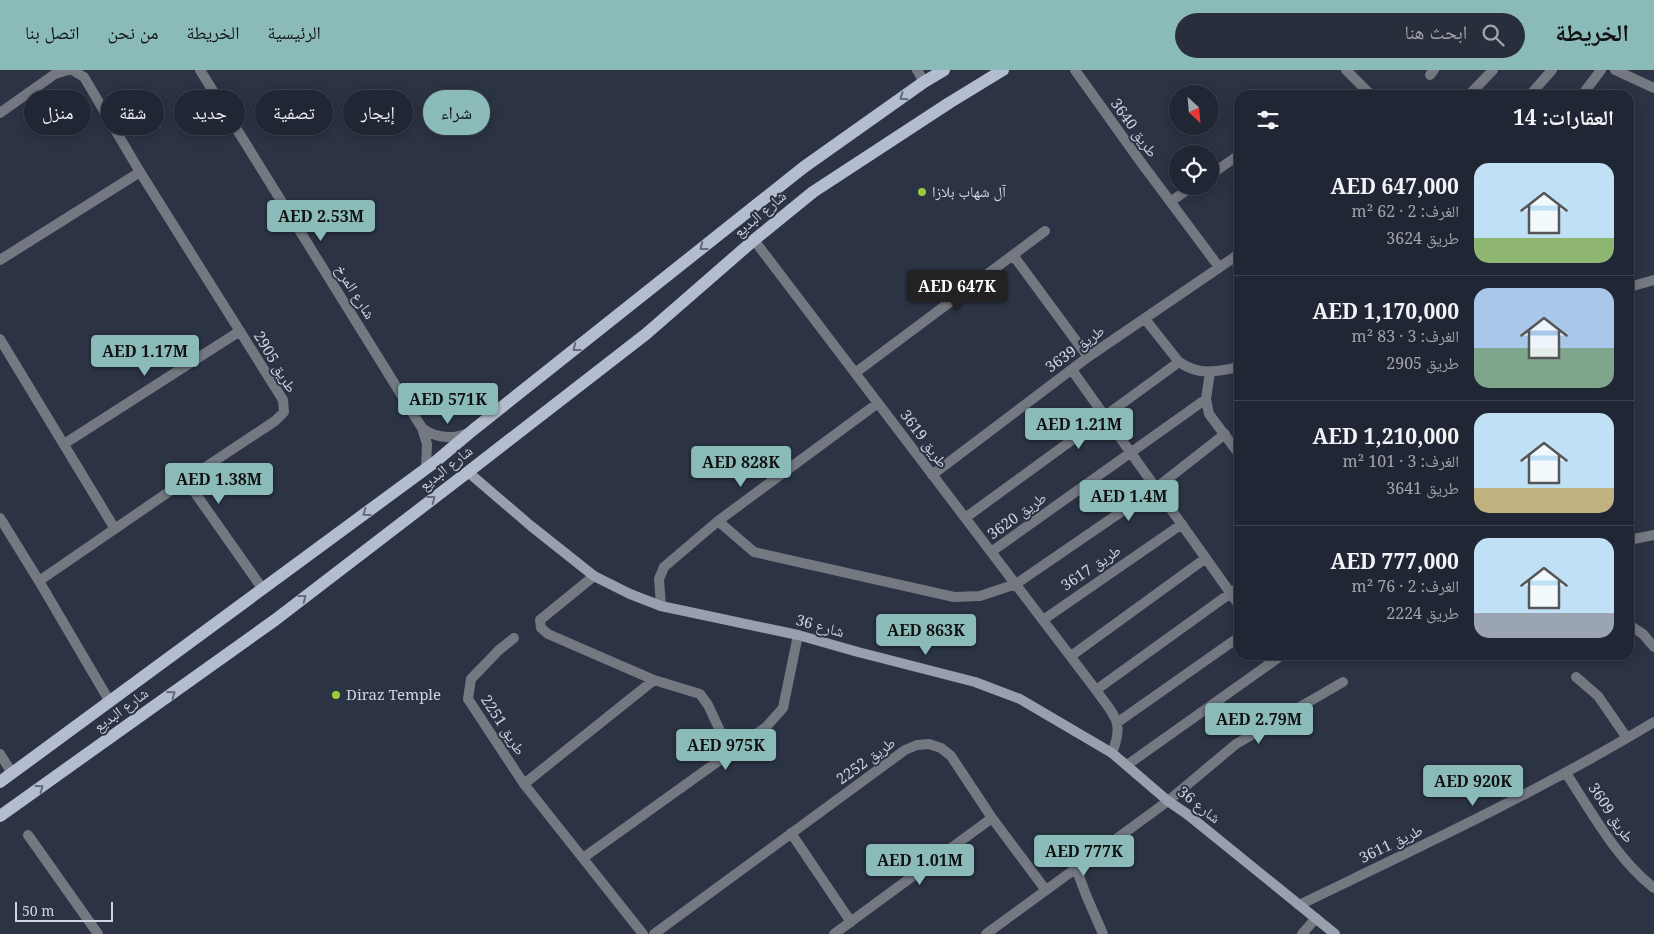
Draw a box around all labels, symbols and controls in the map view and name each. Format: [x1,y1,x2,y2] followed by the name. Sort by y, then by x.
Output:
[1175,13,1525,58] search box
[1555,15,1629,48] text: الخريطة
[1404,19,1467,45] text: ابحث هنا
[25,20,80,44] text: اتصل بنا
[108,20,158,44] text: من نحن
[186,20,239,44] text: الخريطة
[267,20,321,44] text: الرئيسية
[1479,21,1507,49] icon: search
[1169,85,1219,135] north arrow
[1169,85,1219,195] map controls
[24,90,91,135] chip: منزل
[101,90,164,135] chip: شقة
[174,90,245,135] chip: جديد
[255,90,333,135] chip: تصفية
[343,90,413,135] chip: إيجار
[423,90,490,135] chip: شراء
[899,91,909,100] one-way arrow
[1106,94,1163,162] street label: طريق 3640
[1513,103,1614,131] text: العقارات: 14
[1254,106,1282,134] icon: filters
[1169,145,1219,195] button: locate
[1331,172,1459,200] text: AED 647,000
[932,181,1007,202] place label: آل شهاب بلازا
[1514,183,1574,243] icon: home
[729,185,791,242] street label: شارع البديع
[916,186,928,198] marker: آل شهاب بلازا
[264,200,378,242] pin: AED 2.53M
[1352,200,1459,222] text: الغرف: 2 · 62 m²
[278,205,364,227] text: AED 2.53M
[1386,227,1459,249] text: طريق 3624
[700,241,709,249] one-way arrow
[330,260,381,323] street label: شارع المرخ
[905,270,1009,312] pin: AED 647K
[918,275,996,297] text: AED 647K
[1313,297,1459,325] text: AED 1,170,000
[1514,308,1574,368] icon: home
[1041,320,1109,377] street label: طريق 3639
[1352,325,1459,347] text: الغرف: 3 · 83 m²
[249,327,302,396] street label: طريق 2905
[88,334,202,377] pin: AED 1.17M
[102,340,188,362] text: AED 1.17M
[573,342,582,350] one-way arrow
[1386,352,1459,374] text: طريق 2905
[396,382,500,425] pin: AED 571K
[409,388,487,410] text: AED 571K
[895,405,953,472] street label: طريق 3619
[1022,408,1136,450] pin: AED 1.21M
[1036,413,1122,435] text: AED 1.21M
[1313,422,1459,450] text: AED 1,210,000
[1514,433,1574,493] icon: home
[414,440,477,495] street label: شارع البديع
[689,446,793,488] pin: AED 828K
[1343,450,1459,472] text: الغرف: 3 · 101 m²
[702,451,780,473] text: AED 828K
[162,462,276,505] pin: AED 1.38M
[176,468,262,490] text: AED 1.38M
[1386,477,1459,499] text: طريق 3641
[1077,480,1181,522] pin: AED 1.4M
[1091,485,1167,507] text: AED 1.4M
[983,487,1051,544] street label: طريق 3620
[426,496,436,505] one-way arrow
[362,507,372,516] one-way arrow
[1057,540,1125,595] street label: طريق 3617
[1331,547,1459,575] text: AED 777,000
[1514,558,1574,618] icon: home
[1352,575,1459,597] text: الغرف: 2 · 76 m²
[297,595,307,604] one-way arrow
[1386,602,1459,624] text: طريق 2224
[794,609,847,642] street label: شارع 36
[874,614,978,656] pin: AED 863K
[887,619,965,641] text: AED 863K
[89,683,152,737] street label: شارع البديع
[346,684,441,704] place label: Diraz Temple
[330,689,342,701] marker: Diraz Temple
[476,690,531,759] street label: طريق 2251
[166,691,175,699] one-way arrow
[1202,702,1316,745] pin: AED 2.79M
[1216,708,1302,730] text: AED 2.79M
[674,728,778,771] pin: AED 975K
[832,732,900,789] street label: طريق 2252
[687,734,765,756] text: AED 975K
[1421,764,1525,807] pin: AED 920K
[1434,770,1512,792] text: AED 920K
[1584,779,1639,847] street label: طريق 3609
[1173,781,1225,828] street label: شارع 36
[34,785,44,794] one-way arrow
[1356,819,1426,868] street label: طريق 3611
[1032,834,1136,877] pin: AED 777K
[1045,840,1123,862] text: AED 777K
[863,844,977,886] pin: AED 1.01M
[877,849,963,871] text: AED 1.01M
[15,899,112,922] scale bar
[22,901,55,920] text: 50 m

